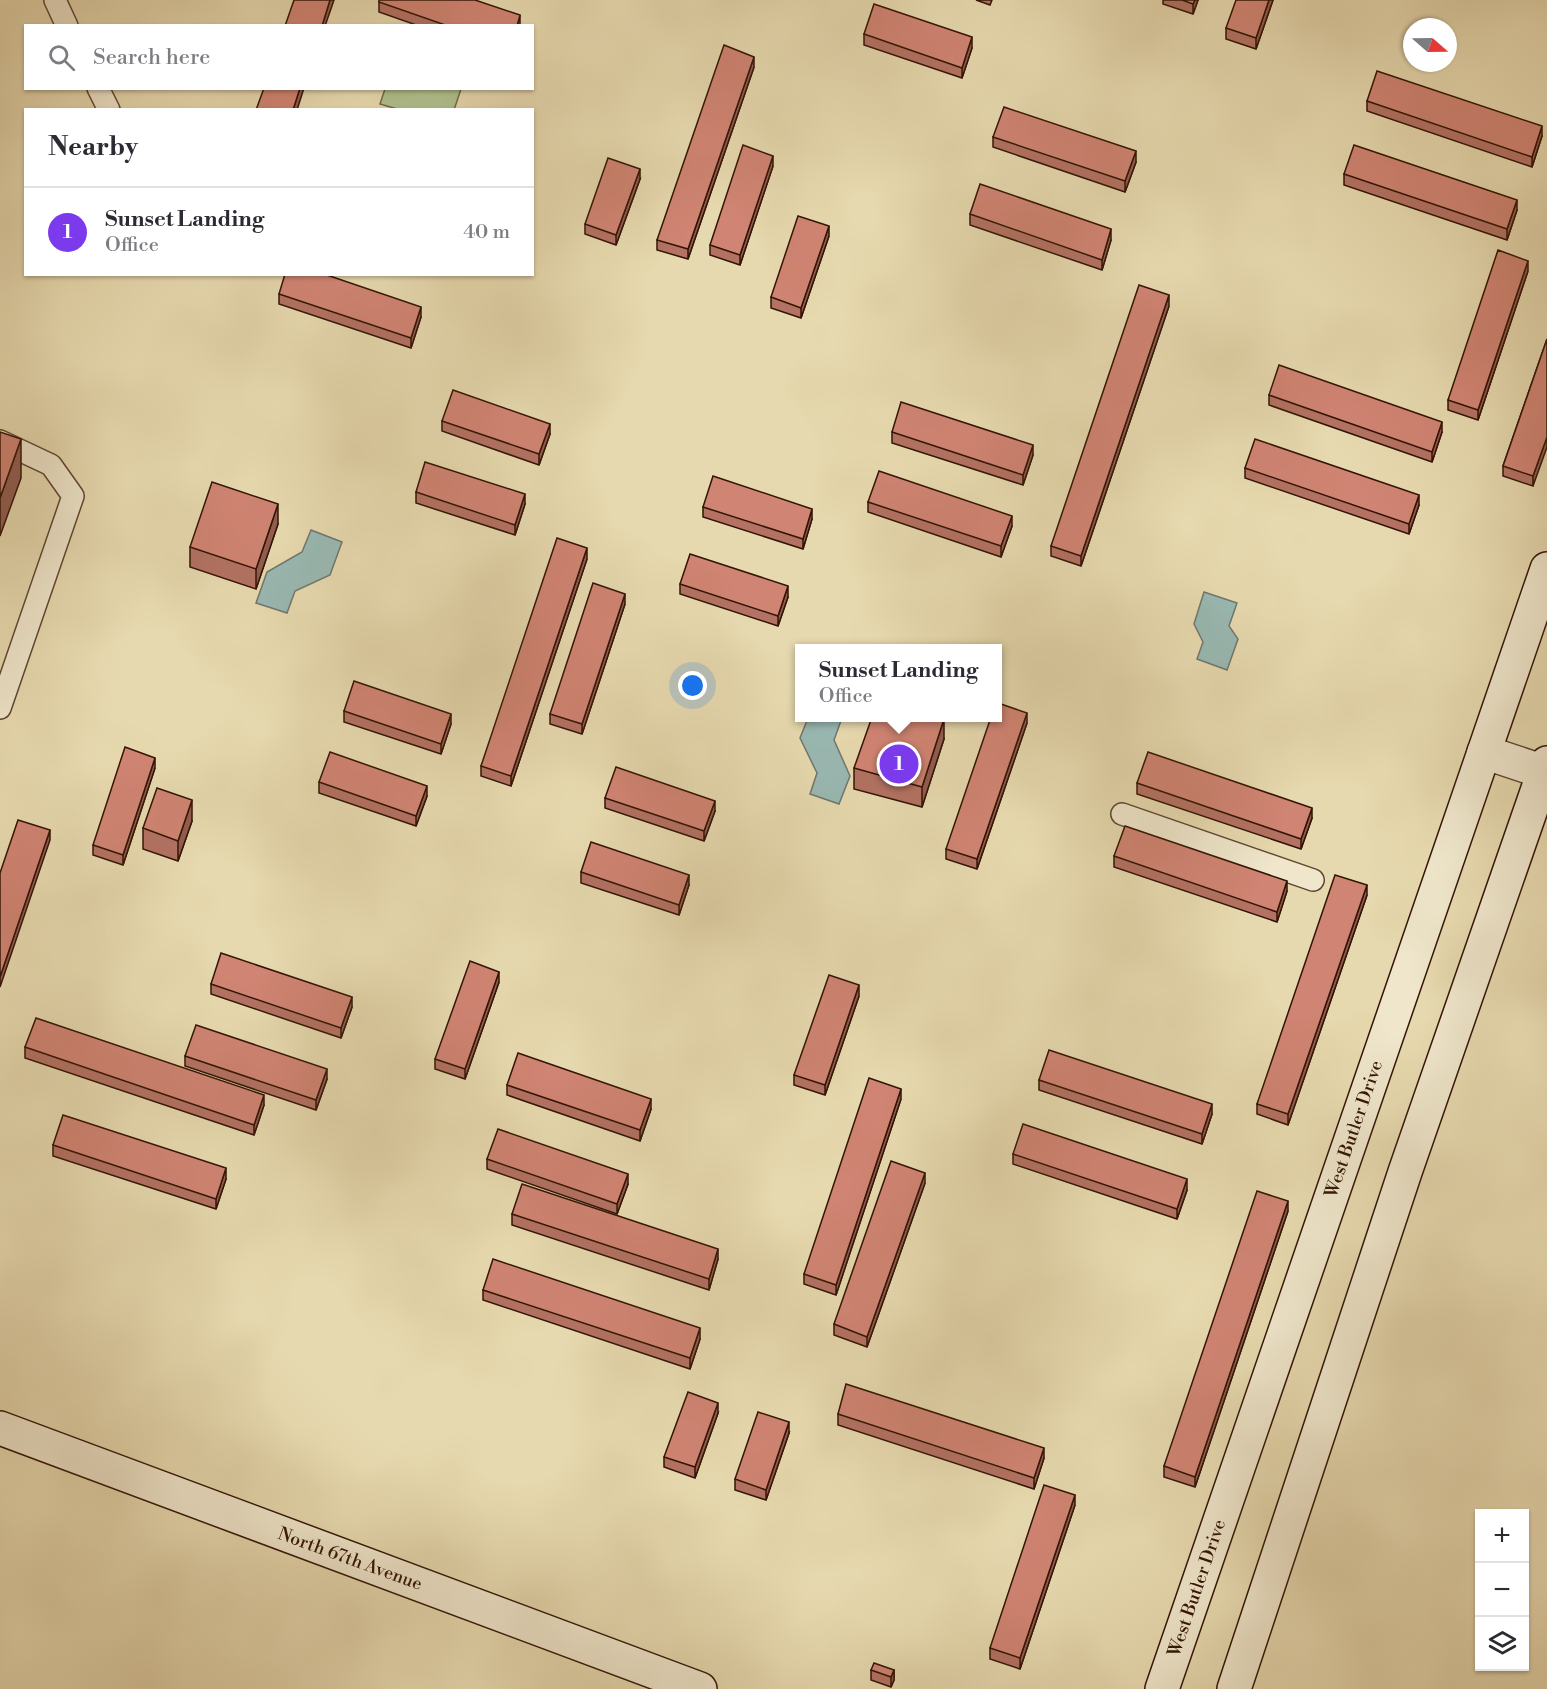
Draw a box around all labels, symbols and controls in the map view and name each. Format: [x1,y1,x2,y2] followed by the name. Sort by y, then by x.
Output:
[1403,18,1457,72] north arrow
[24,24,534,90] search box
[45,41,78,74] icon: search
[93,44,210,71] text: Search here
[48,131,138,163] text: Nearby
[105,206,264,233] text: Sunset Landing
[63,220,72,245] text: 1
[463,220,510,245] text: 40 m
[105,233,159,258] text: Office
[795,644,1002,722] popup
[819,657,978,684] text: Sunset Landing
[678,671,707,700] your location
[819,684,873,709] text: Office
[880,742,918,786] pin: 1
[1319,1057,1388,1202] street label: West Butler Drive
[1475,1509,1529,1671] map controls
[1475,1509,1529,1563] button: +
[1162,1516,1231,1661] street label: West Butler Drive
[275,1522,425,1596] street label: North 67th Avenue
[1475,1563,1529,1617] button: −
[1475,1617,1529,1671] button: layers

